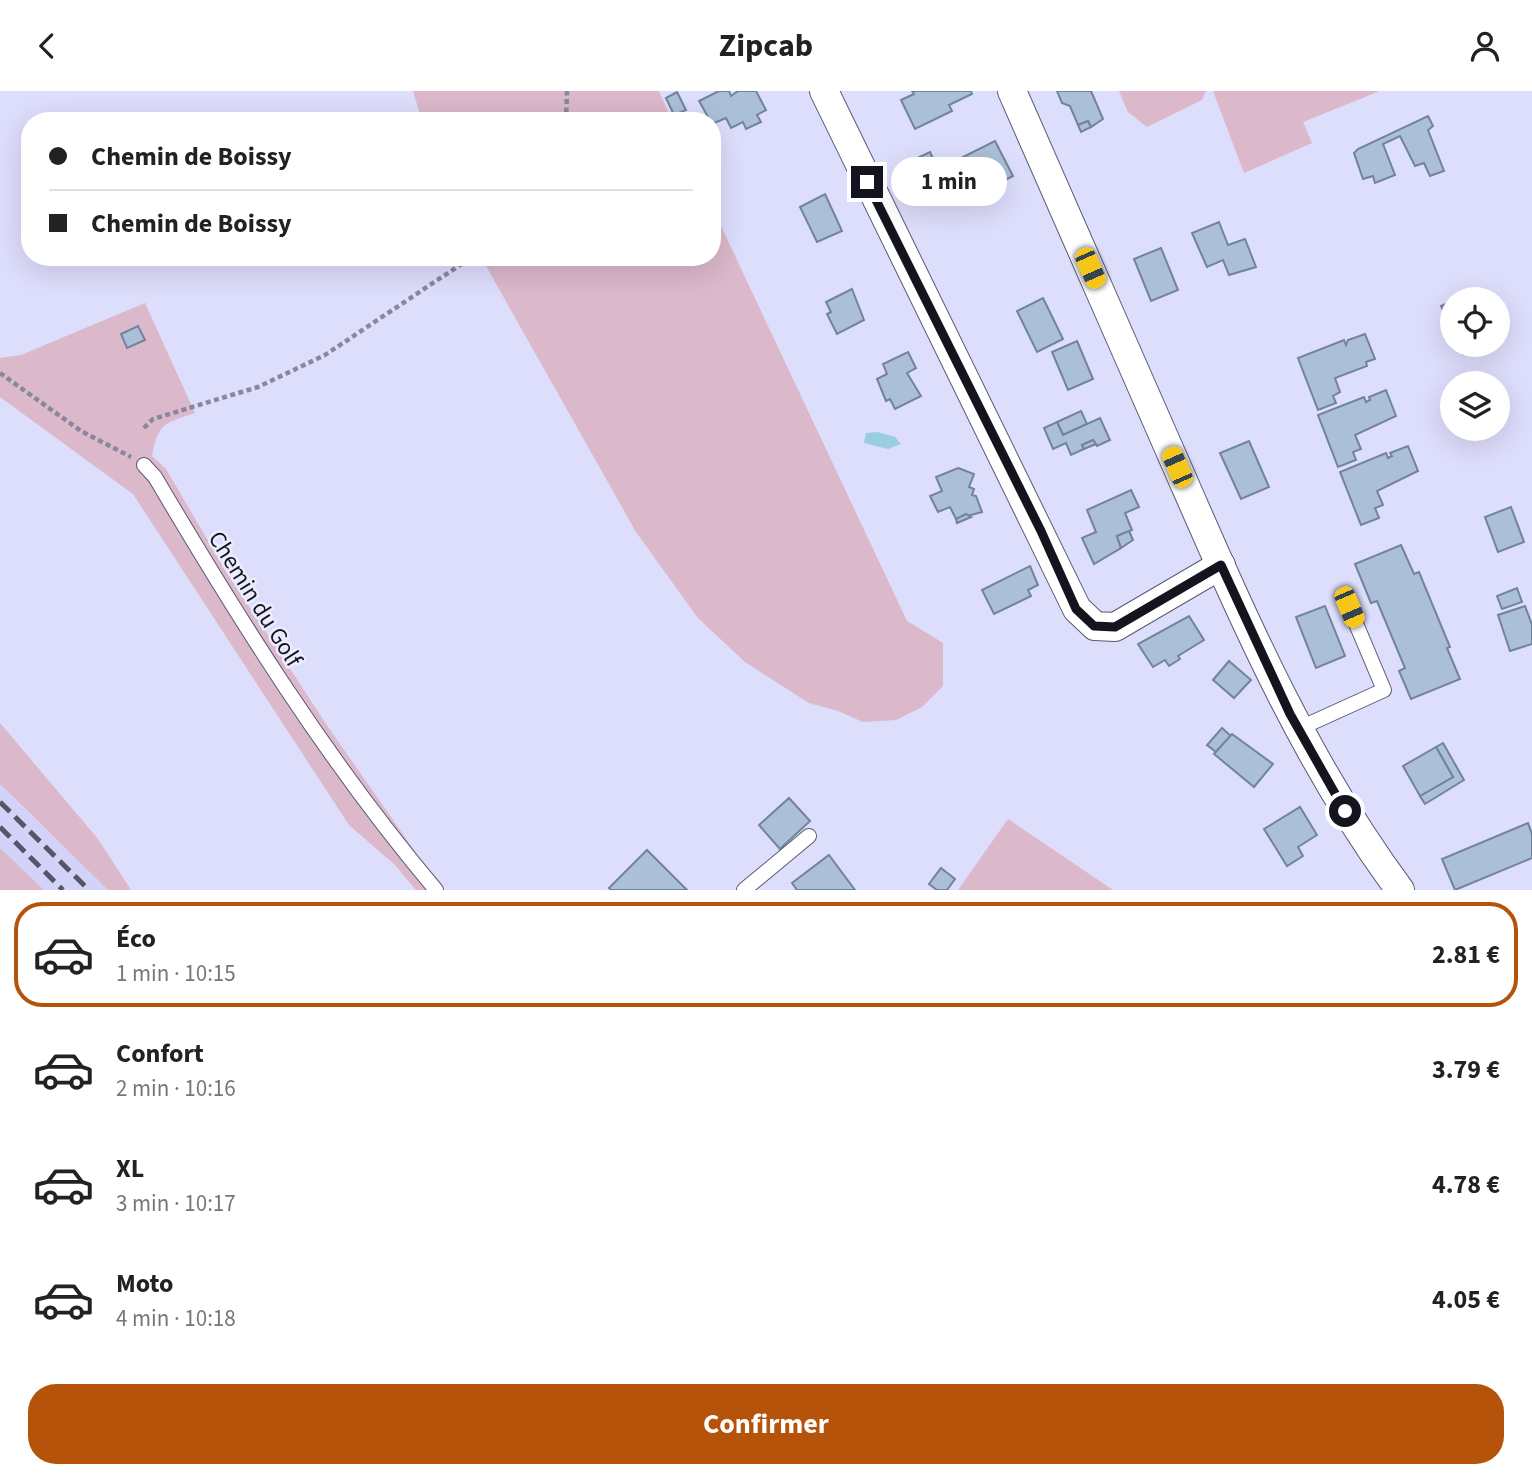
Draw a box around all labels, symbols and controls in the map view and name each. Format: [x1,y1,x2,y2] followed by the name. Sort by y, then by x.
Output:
[719,23,813,69] text: Zipcab
[28,27,66,65] icon: back
[1466,27,1504,65] icon: person
[91,138,291,175] text: Chemin de Boissy
[892,157,1007,207] callout: 1 min
[921,165,977,198] text: 1 min
[851,166,883,198] route end
[91,205,291,242] text: Chemin de Boissy
[1072,245,1109,291] car
[1440,287,1510,441] map controls
[1440,287,1510,357] button: locate
[1440,371,1510,441] button: layers
[1159,444,1196,490] car
[199,524,311,675] street label: Chemin du Golf
[1332,584,1367,630] car
[1329,795,1361,827] route start
[116,920,156,957] text: Éco
[32,923,95,986] icon: car
[1432,936,1500,973] text: 2.81 €
[116,957,236,990] text: 1 min · 10:15
[116,1035,204,1072] text: Confort
[32,1038,95,1101] icon: car
[1432,1051,1500,1088] text: 3.79 €
[116,1072,236,1105] text: 2 min · 10:16
[116,1150,144,1187] text: XL
[32,1153,95,1216] icon: car
[1432,1166,1500,1203] text: 4.78 €
[116,1187,236,1220] text: 3 min · 10:17
[116,1265,173,1302] text: Moto
[32,1268,95,1331] icon: car
[1432,1281,1500,1318] text: 4.05 €
[116,1302,236,1335] text: 4 min · 10:18
[28,1384,1504,1464] button: Confirmer

